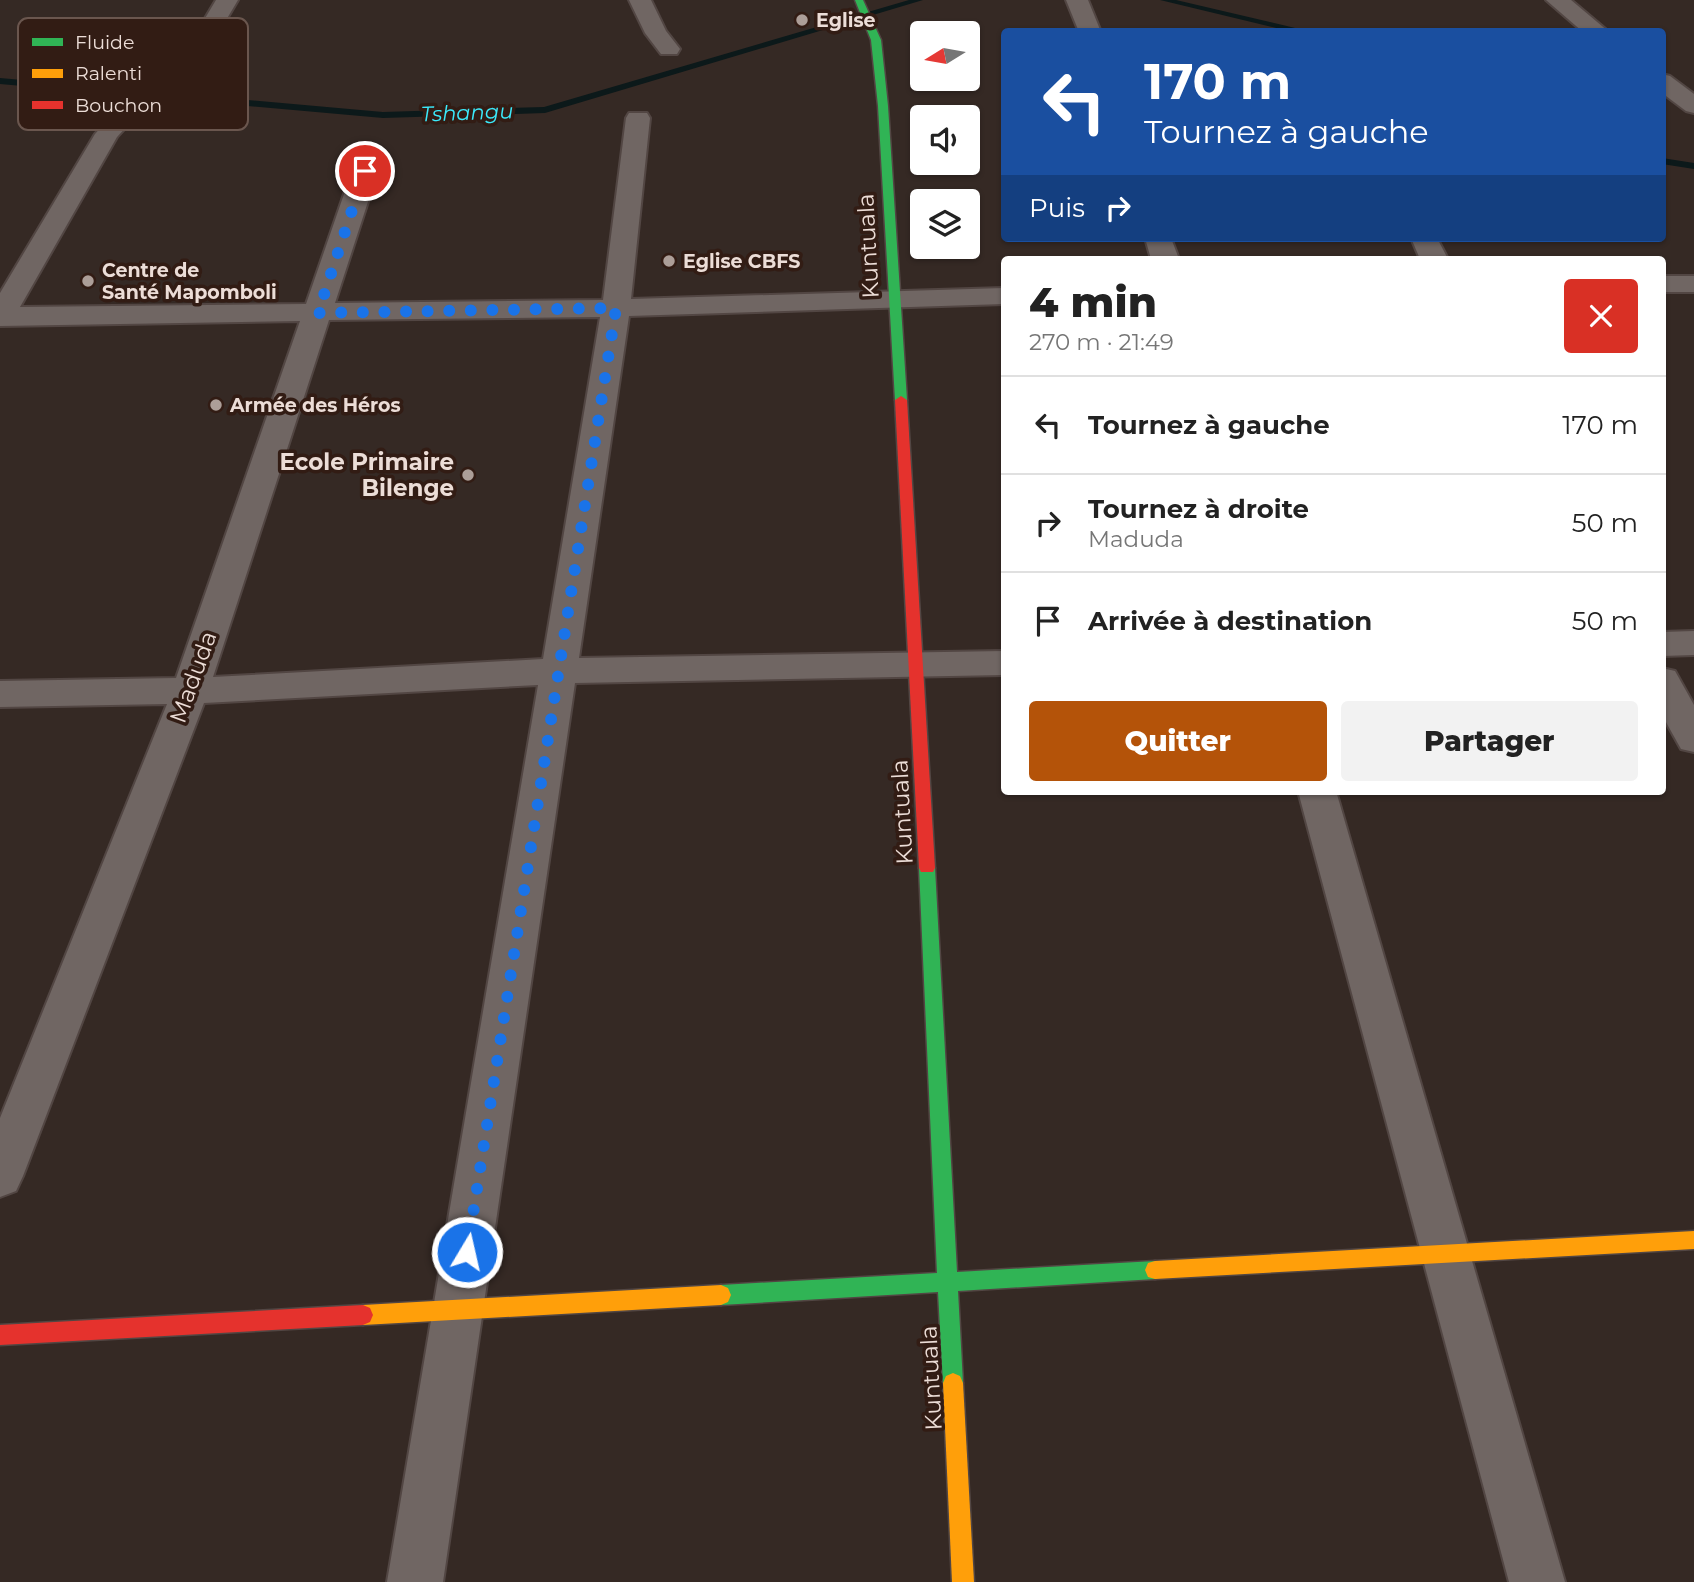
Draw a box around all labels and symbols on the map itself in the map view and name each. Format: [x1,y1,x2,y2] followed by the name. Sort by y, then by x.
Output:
[816,9,876,32] place label: Eglise
[794,12,810,28] marker: Eglise
[18,18,248,130] legend
[910,21,980,91] north arrow
[75,31,134,54] text: Fluide
[75,62,142,85] text: Ralenti
[75,94,162,117] text: Bouchon
[420,98,514,127] water label: Tshangu
[335,141,395,201] pin
[851,193,885,299] street label: Kuntuala
[683,250,800,273] place label: Eglise CBFS
[661,253,677,269] marker: Eglise CBFS
[102,259,277,304] place label: Centre de Santé Mapomboli
[80,273,96,289] marker: Centre de Santé Mapomboli
[229,394,401,417] place label: Armée des Héros
[208,397,224,413] marker: Armée des Héros
[279,448,454,502] place label: Ecole Primaire Bilenge
[460,467,476,483] marker: Ecole Primaire Bilenge
[163,627,223,727] street label: Maduda
[885,759,919,865] street label: Kuntuala
[430,1215,504,1289] position arrow
[914,1325,948,1431] street label: Kuntuala

